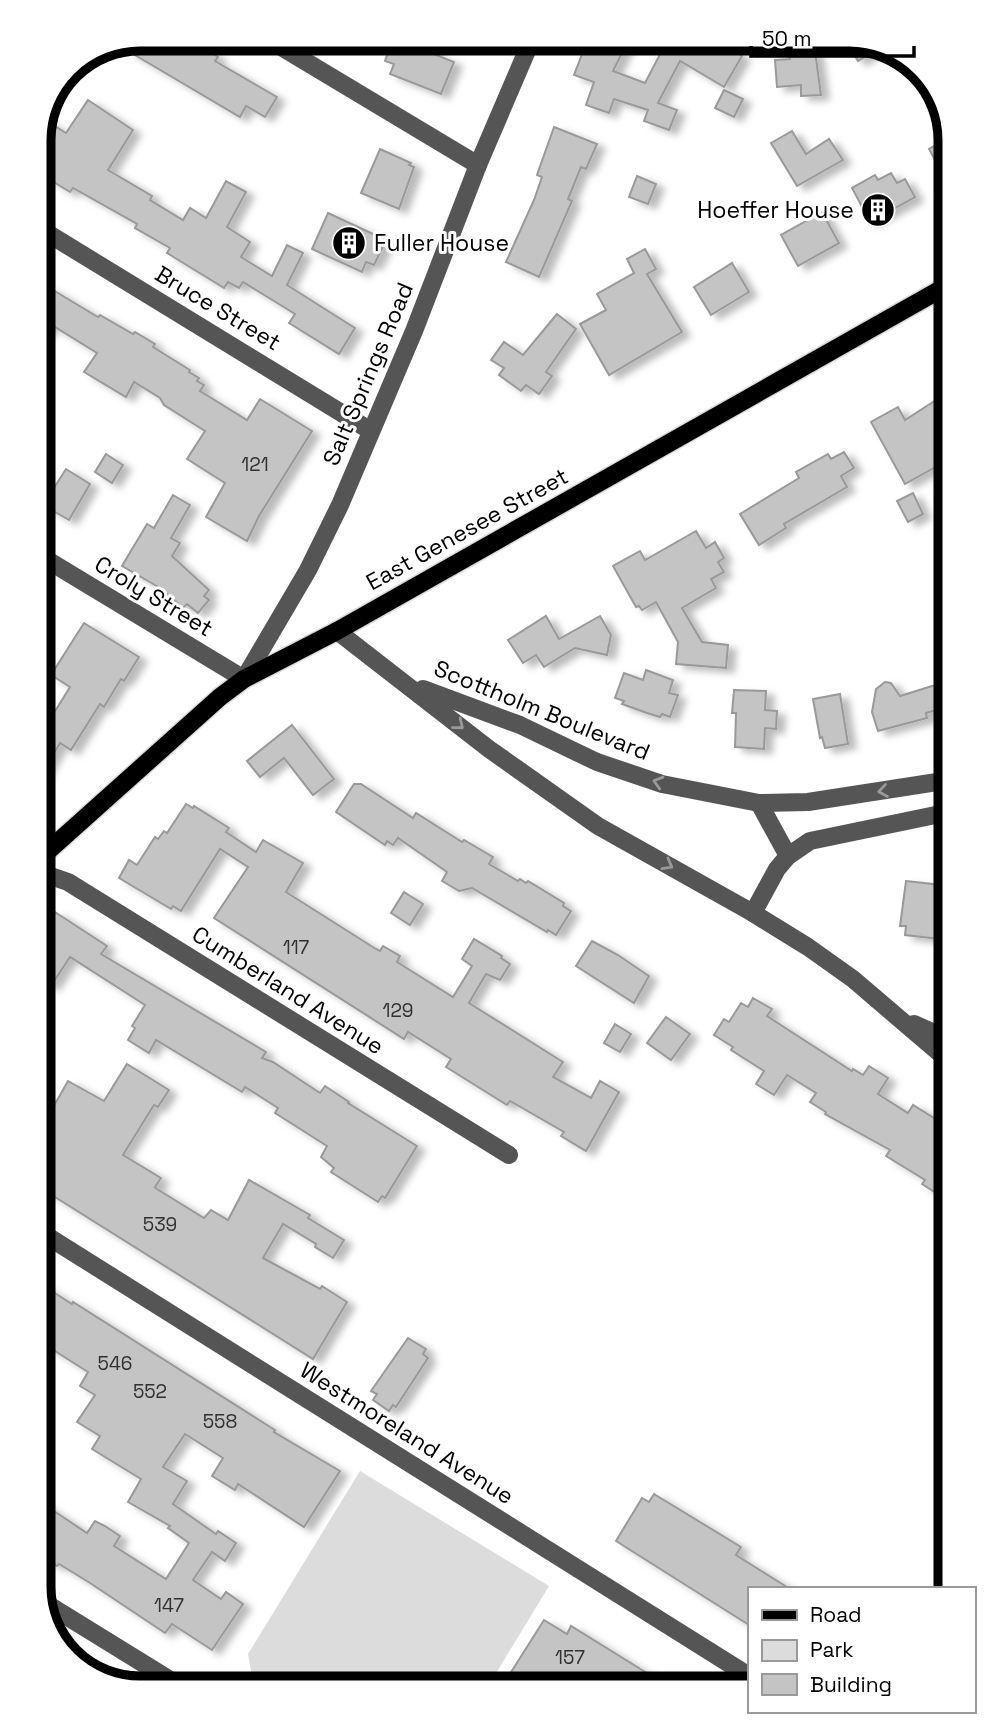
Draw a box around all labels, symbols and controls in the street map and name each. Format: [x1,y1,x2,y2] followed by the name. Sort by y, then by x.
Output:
[751,14,914,58] scale bar
[762,25,812,52] text: 50 m
[859,191,897,229] building icon: Hoeffer House
[697,195,854,225] place label: Hoeffer House
[330,224,368,262] building icon: Fuller House
[374,228,509,258] place label: Fuller House
[150,259,286,357] street label: Bruce Street
[316,278,420,470] street label: Salt Springs Road
[241,452,269,477] house number: 121
[361,461,573,597] street label: East Genesee Street
[89,549,219,643] street label: Croly Street
[430,653,654,767] street label: Scottholm Boulevard
[452,717,464,730] one-way arrow
[653,776,665,791] one-way arrow
[877,783,889,798] one-way arrow
[661,857,674,870] one-way arrow
[187,919,389,1061] street label: Cumberland Avenue
[283,935,310,960] house number: 117
[383,998,413,1023] house number: 129
[143,1212,177,1237] house number: 539
[98,1351,132,1376] house number: 546
[295,1355,519,1511] street label: Westmoreland Avenue
[133,1379,167,1404] house number: 552
[203,1409,237,1434] house number: 558
[748,1587,975,1713] legend
[154,1593,184,1618] house number: 147
[810,1601,862,1628] text: Road
[810,1636,854,1663] text: Park
[555,1645,585,1670] house number: 157
[810,1671,892,1698] text: Building

